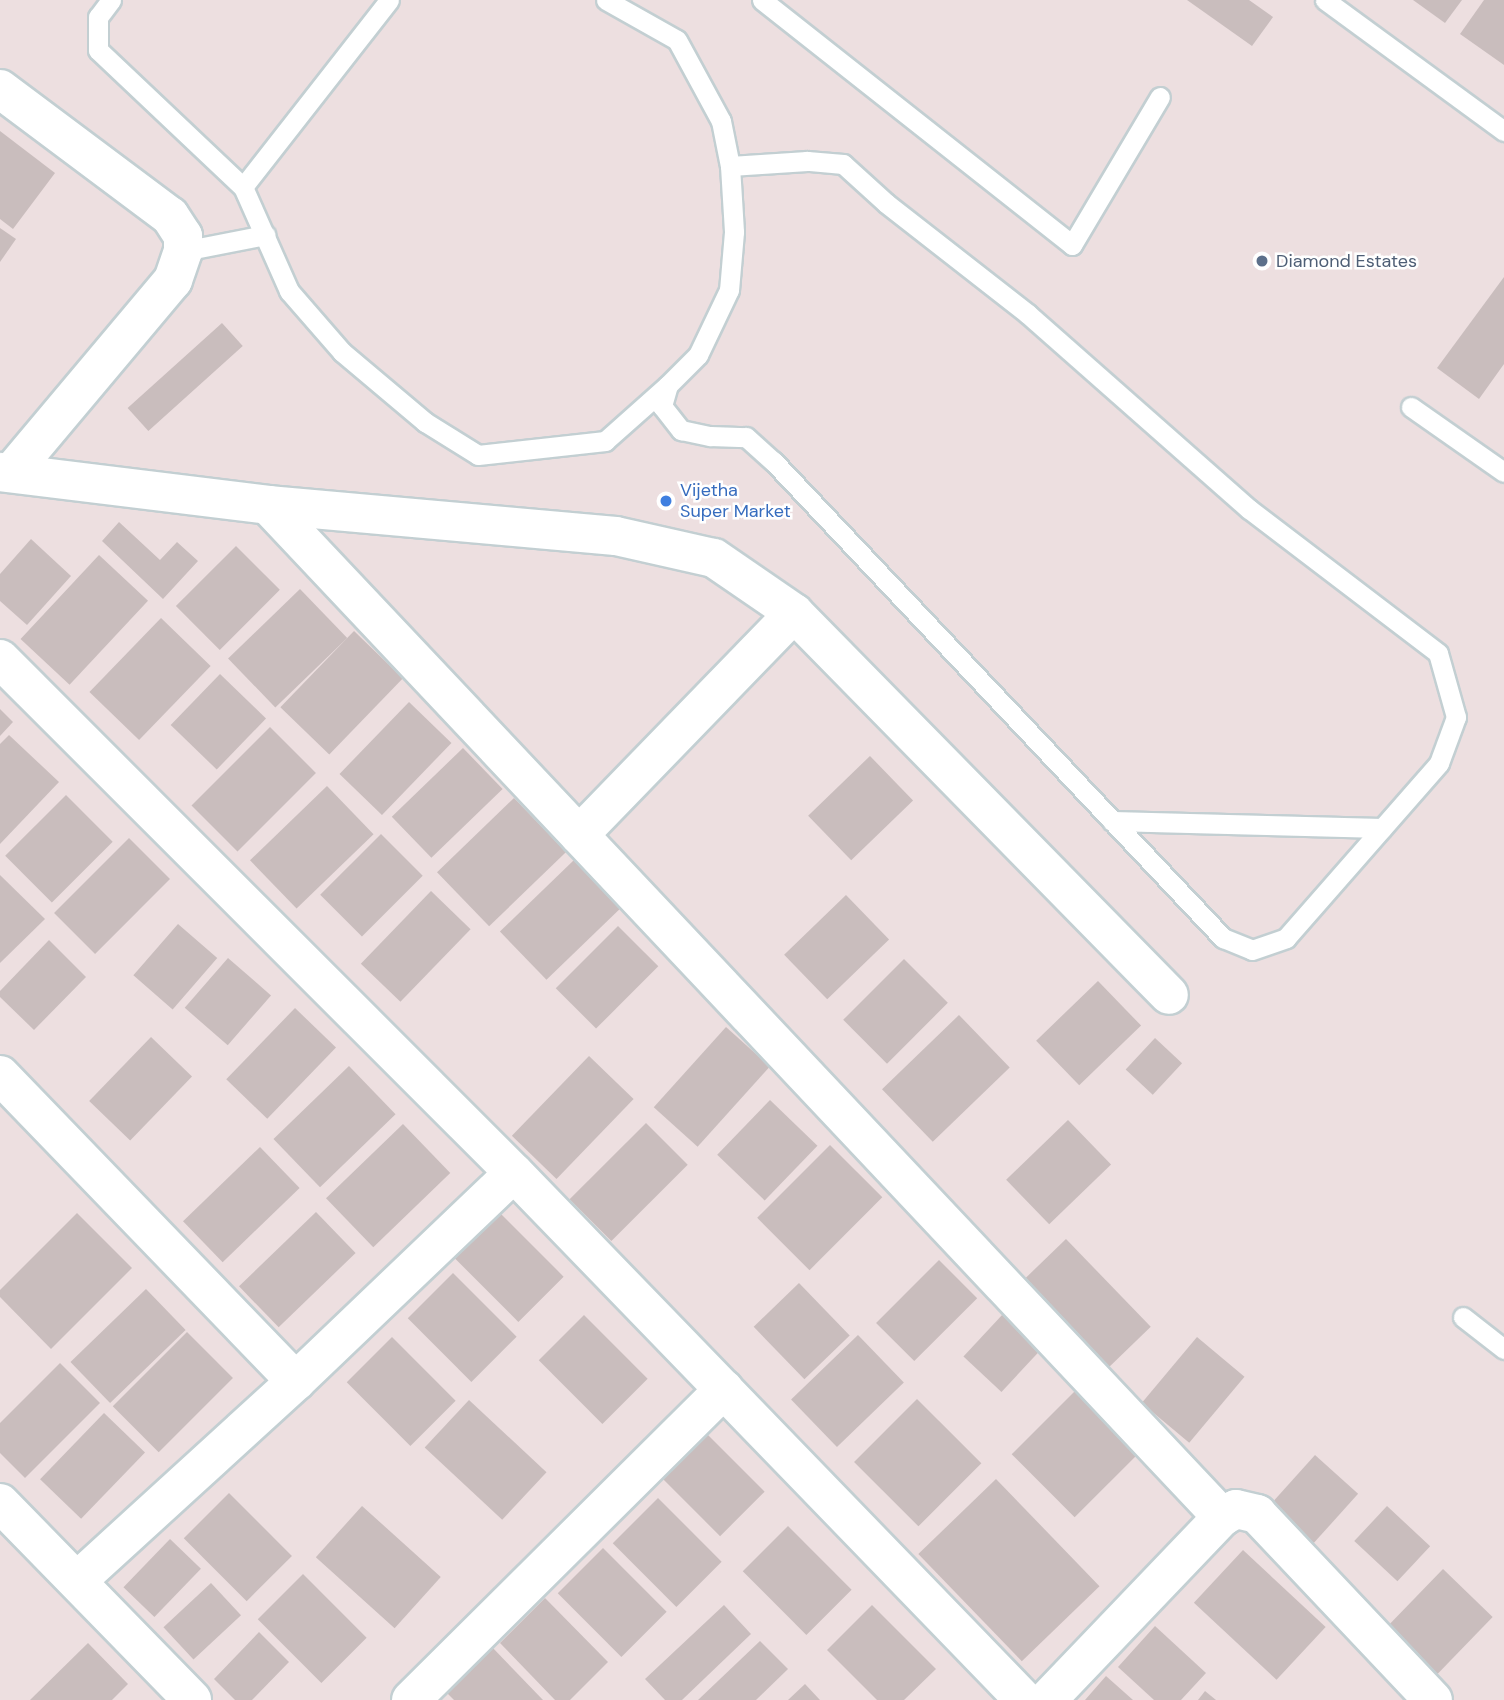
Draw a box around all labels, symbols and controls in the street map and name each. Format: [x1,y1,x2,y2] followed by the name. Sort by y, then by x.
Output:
[1276,250,1417,272] place label: Diamond Estates
[1254,253,1270,269] marker: Diamond Estates
[680,480,791,522] place label: Vijetha Super Market
[658,493,674,509] marker: Vijetha Super Market

